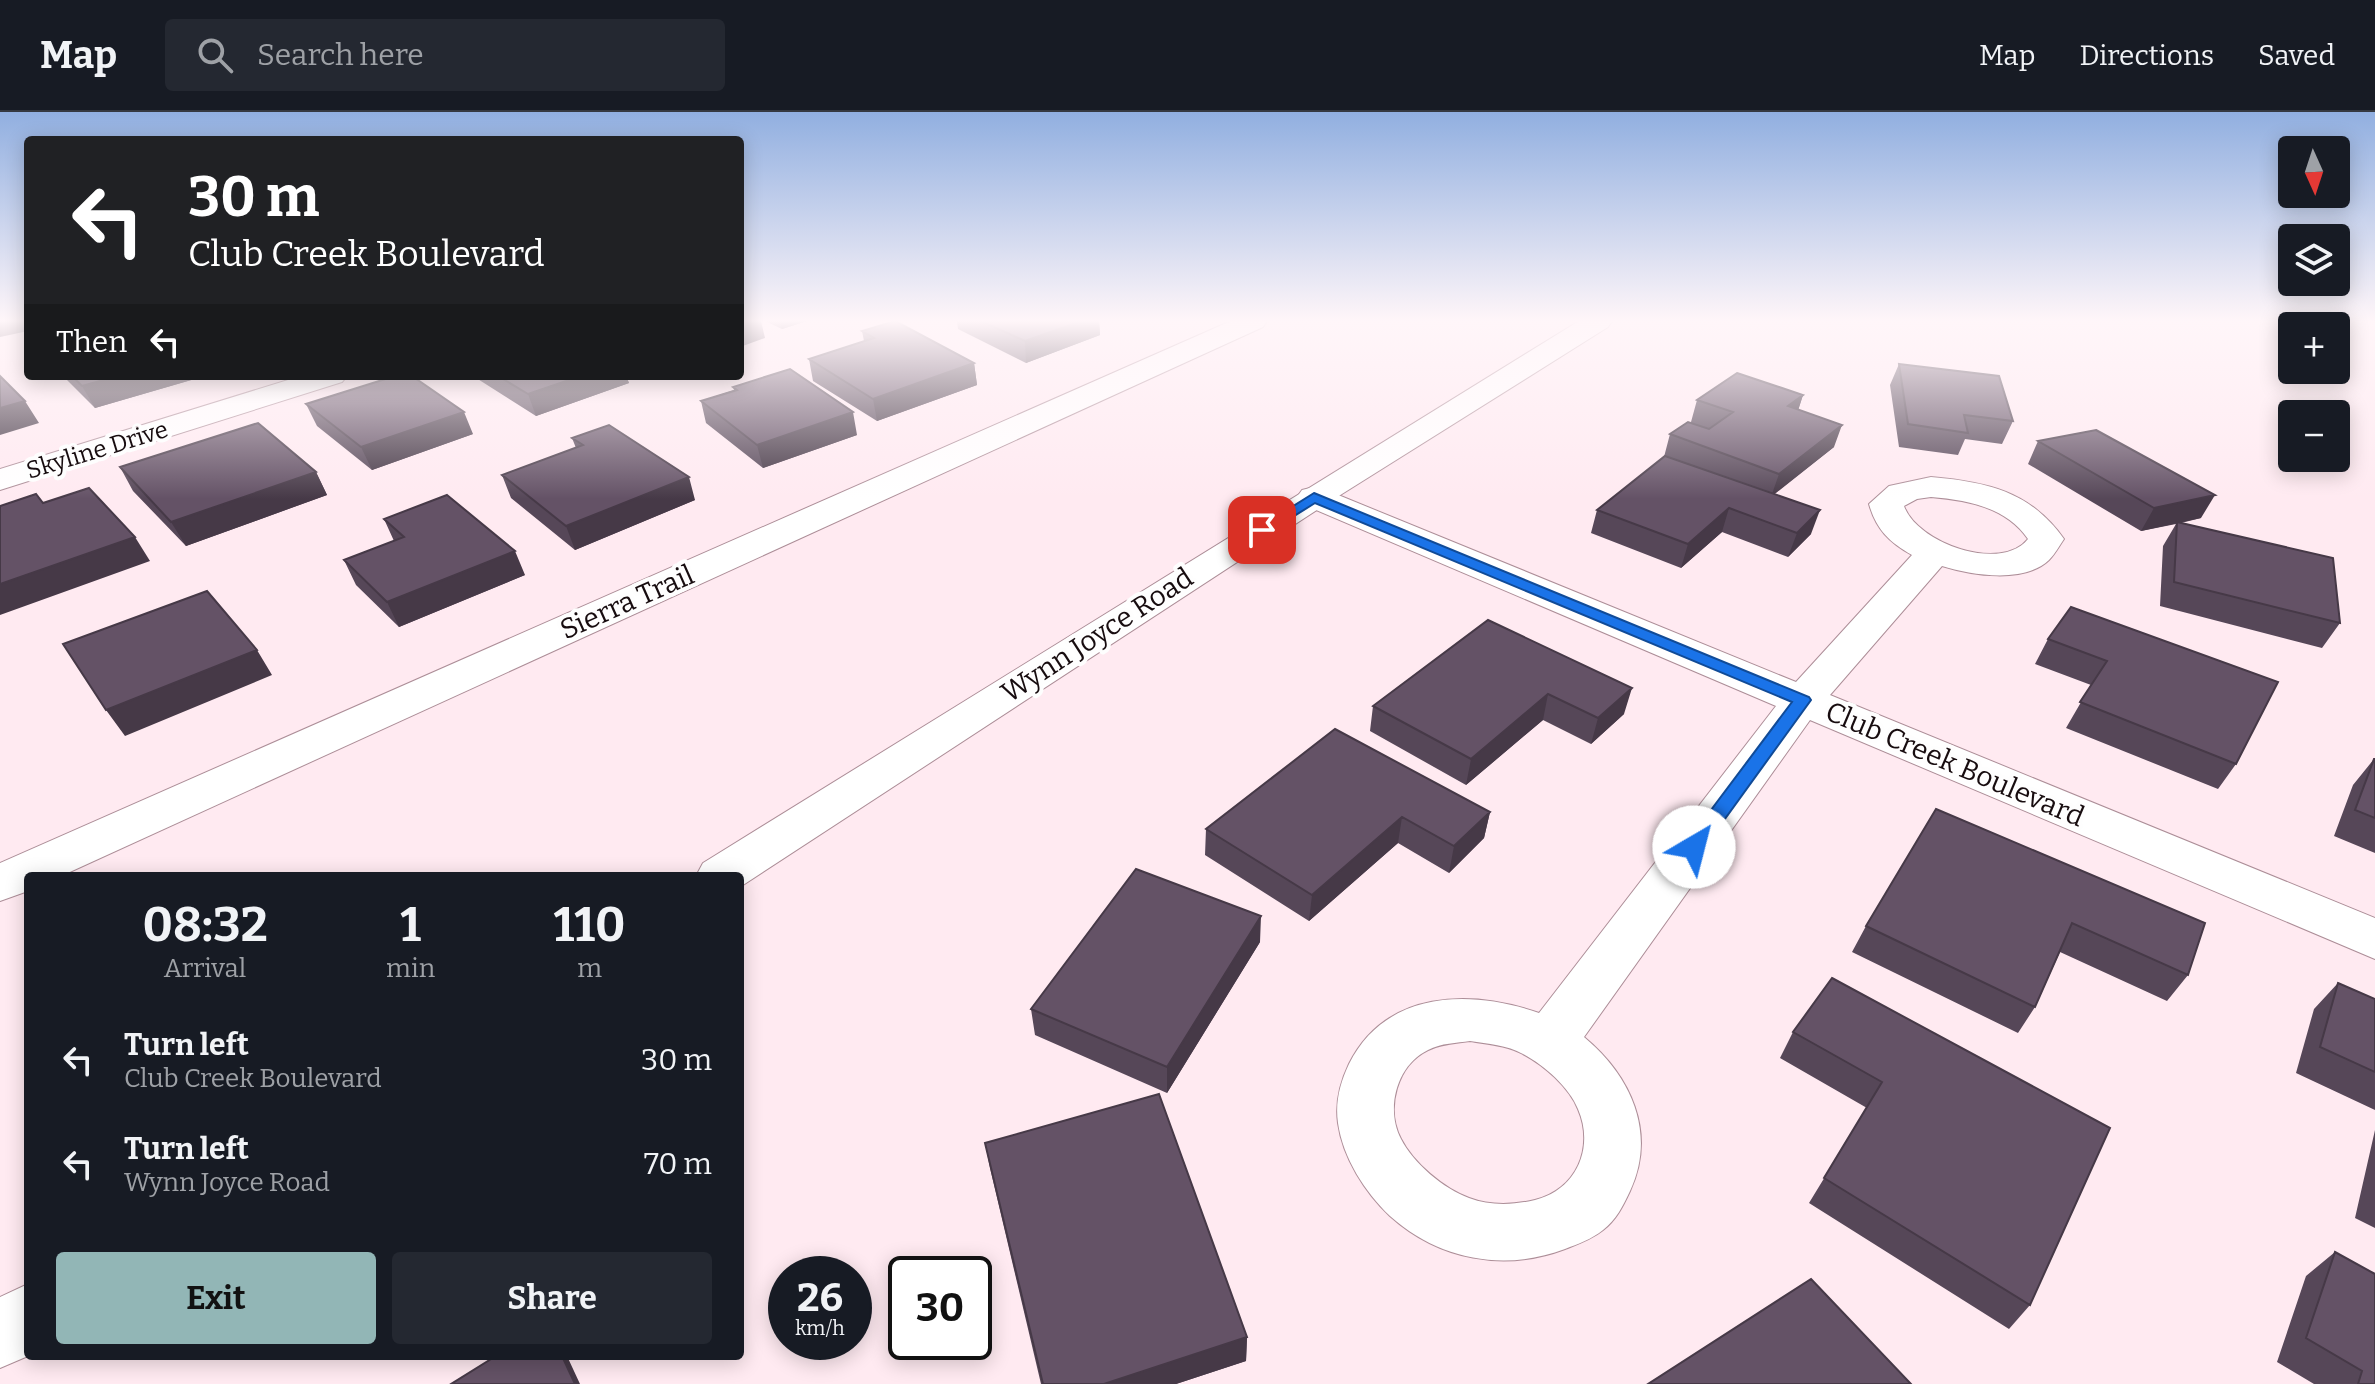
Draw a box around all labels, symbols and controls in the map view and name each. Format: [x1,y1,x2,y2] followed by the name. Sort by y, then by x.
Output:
[165,19,725,91] search box
[40,32,117,78] text: Map
[193,33,237,77] icon: search
[257,37,424,73] text: Search here
[1979,39,2035,72] text: Map
[2079,39,2214,72] text: Directions
[2258,39,2335,72] text: Saved
[2278,136,2350,208] north arrow
[2278,136,2350,472] map controls
[188,164,319,231] text: 30 m
[56,168,160,272] icon: left
[2278,224,2350,296] button: layers
[188,232,545,276] text: Club Creek Boulevard
[2278,312,2350,384] button: +
[143,320,187,364] icon: left
[56,324,127,360] text: Then
[2278,400,2350,472] button: −
[23,415,171,485] street label: Skyline Drive
[1228,496,1296,564] pin
[1240,508,1284,552] icon: arrive
[555,558,699,646] street label: Sierra Trail
[995,561,1199,709] street label: Wynn Joyce Road
[1821,695,2089,833] street label: Club Creek Boulevard
[1652,805,1736,889] position arrow
[142,896,268,954] text: 08:32
[400,896,421,954] text: 1
[554,896,626,954] text: 110
[164,953,246,984] text: Arrival
[386,953,435,984] text: min
[577,953,602,984] text: m
[124,1027,249,1063] text: Turn left
[56,1038,100,1082] icon: left
[641,1042,712,1078] text: 30 m
[124,1063,382,1094] text: Club Creek Boulevard
[124,1131,249,1167] text: Turn left
[56,1142,100,1186] icon: left
[644,1146,712,1182] text: 70 m
[124,1167,330,1198] text: Wynn Joyce Road
[56,1252,376,1344] button: Exit
[392,1252,712,1344] button: Share
[888,1256,992,1360] speed limit sign: 30
[797,1274,843,1322] text: 26
[795,1316,845,1340] text: km/h

